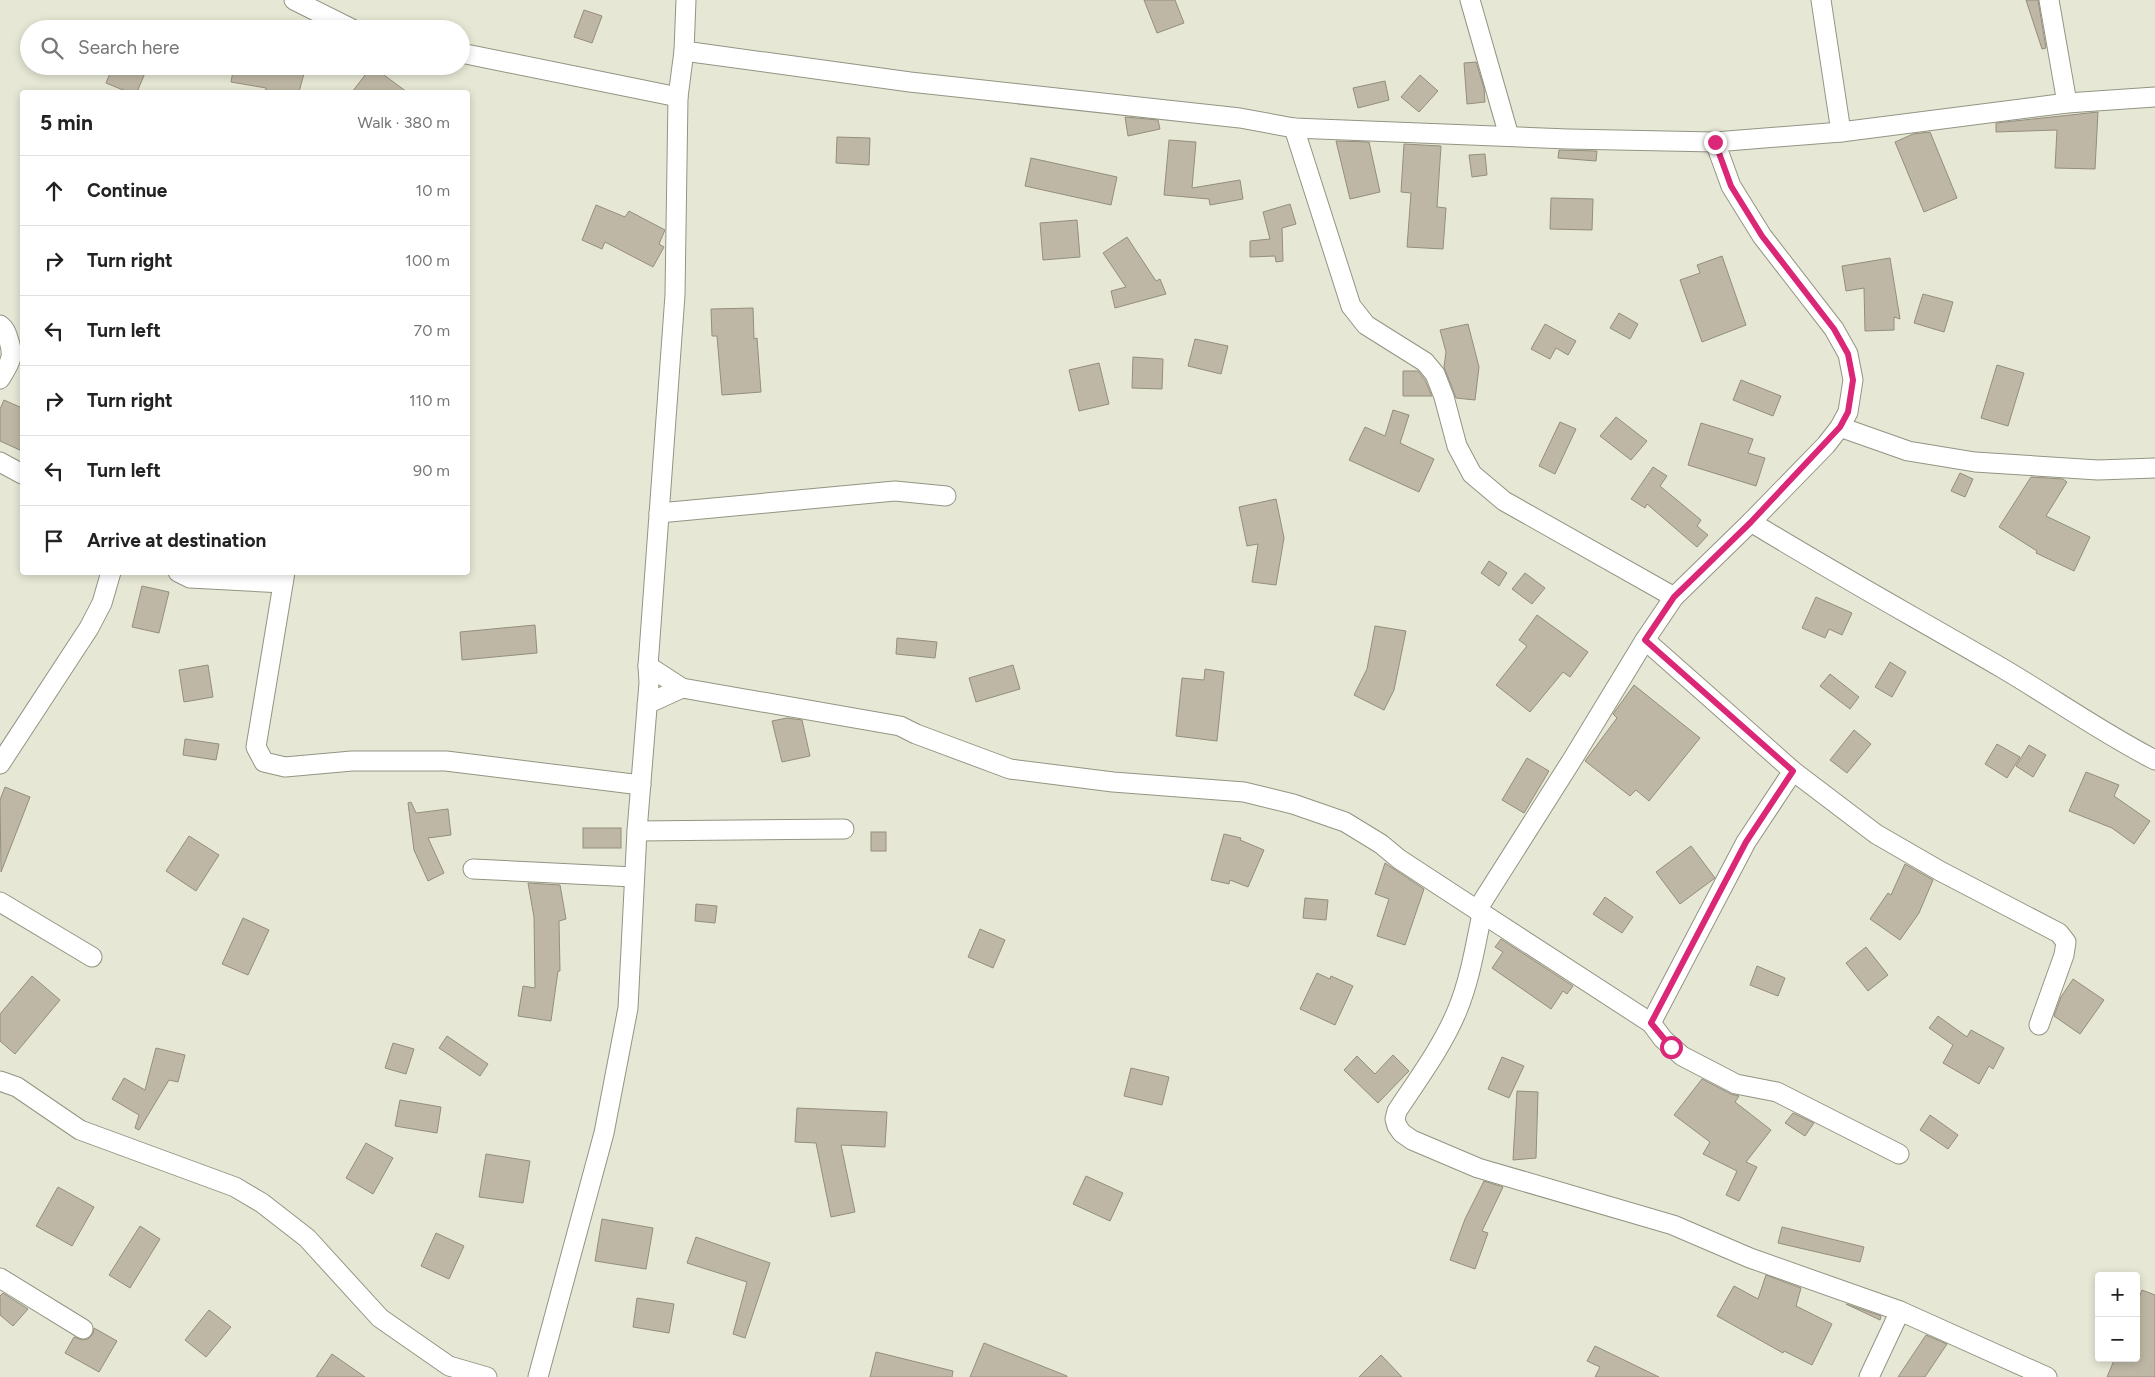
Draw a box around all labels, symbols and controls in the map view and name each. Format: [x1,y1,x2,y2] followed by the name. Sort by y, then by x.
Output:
[20,20,470,75] search box
[38,34,66,62] icon: search
[78,36,180,59] text: Search here
[40,110,93,135] text: 5 min
[358,113,450,132] text: Walk · 380 m
[1704,131,1727,154] route end
[40,177,68,205] icon: ahead
[87,179,167,202] text: Continue
[416,181,450,200] text: 10 m
[40,247,68,275] icon: right
[87,249,173,272] text: Turn right
[405,251,450,270] text: 100 m
[40,317,68,345] icon: left
[87,319,161,342] text: Turn left
[414,321,450,340] text: 70 m
[40,387,68,415] icon: right
[87,389,173,412] text: Turn right
[409,391,450,410] text: 110 m
[40,457,68,485] icon: left
[87,459,161,482] text: Turn left
[413,461,450,480] text: 90 m
[40,527,68,555] icon: arrive
[87,529,266,552] text: Arrive at destination
[1660,1036,1683,1059] route start
[2095,1272,2140,1362] map controls
[2095,1272,2140,1317] button: +
[2095,1317,2140,1362] button: −

